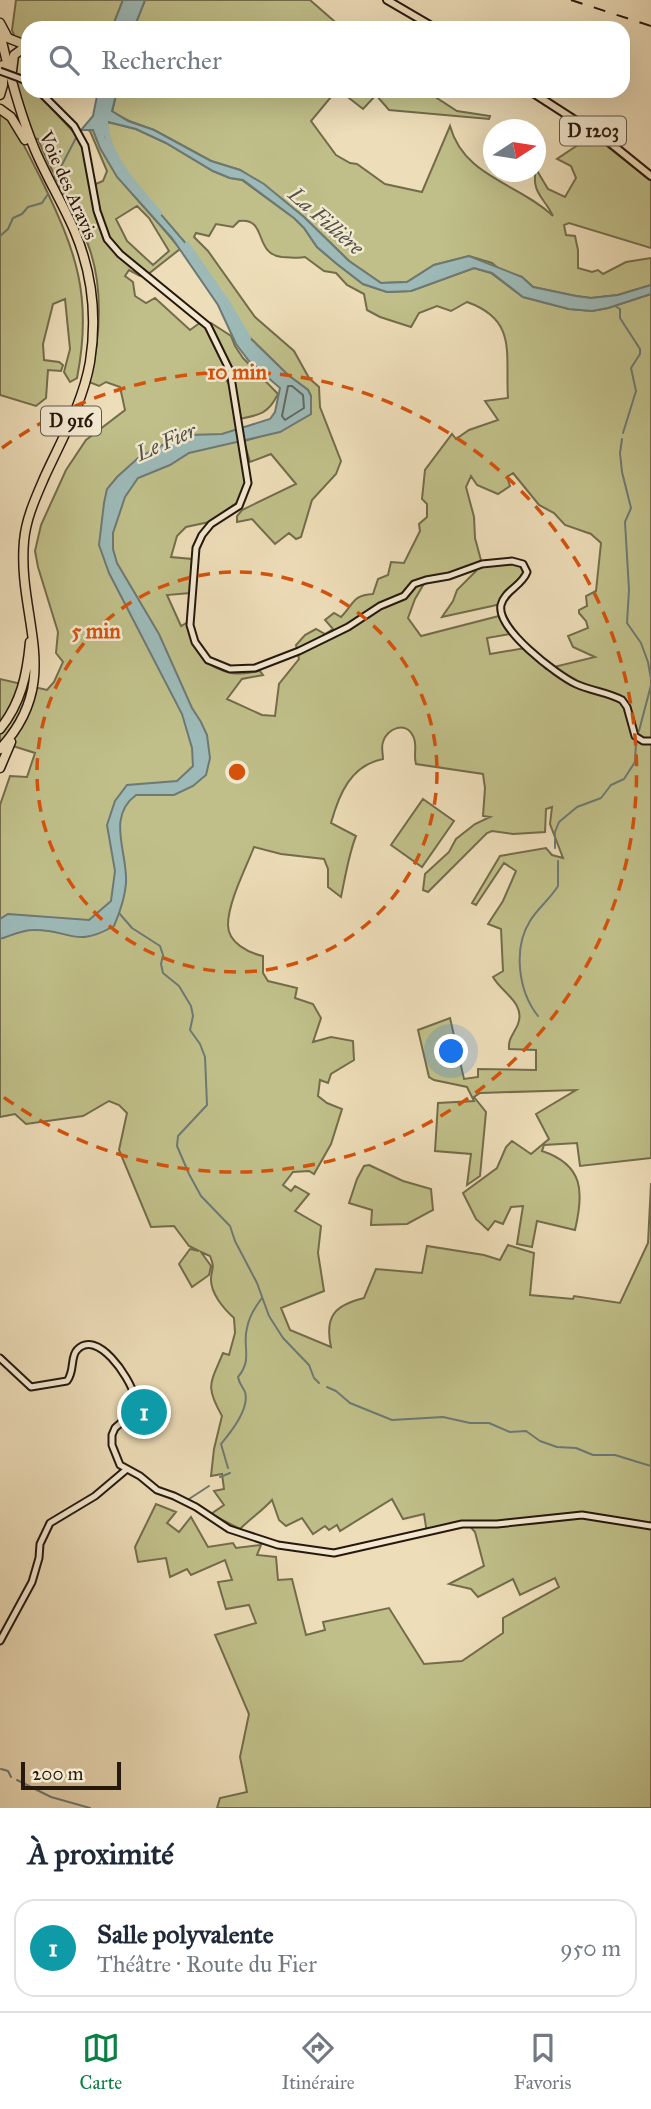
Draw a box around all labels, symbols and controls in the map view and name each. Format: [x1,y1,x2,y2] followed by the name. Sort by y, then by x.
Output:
[21,21,630,98] search box
[45,41,83,79] icon: search
[101,44,222,76] text: Rechercher
[560,116,626,146] road number: D 1203
[483,119,546,182] north arrow
[34,126,103,243] street label: Voie des Aravis
[282,181,370,261] water label: La Fillière
[207,359,268,385] text: 10 min
[41,407,101,436] road number: D 916
[131,417,201,467] water label: Le Fier
[71,618,121,644] text: 5 min
[225,760,249,784] centre of rings
[434,1034,468,1068] your location
[121,1386,167,1438] pin: 1
[21,1759,121,1791] scale bar
[32,1762,84,1785] text: 200 m
[28,1836,174,1872] text: À proximité
[97,1918,274,1950] text: Salle polyvalente
[48,1934,58,1962] text: 1
[560,1934,621,1962] text: 950 m
[97,1950,317,1978] text: Théâtre · Route du Fier
[80,2029,122,2094] tab: Carte
[281,2029,355,2094] tab: Itinéraire
[514,2029,571,2094] tab: Favoris

